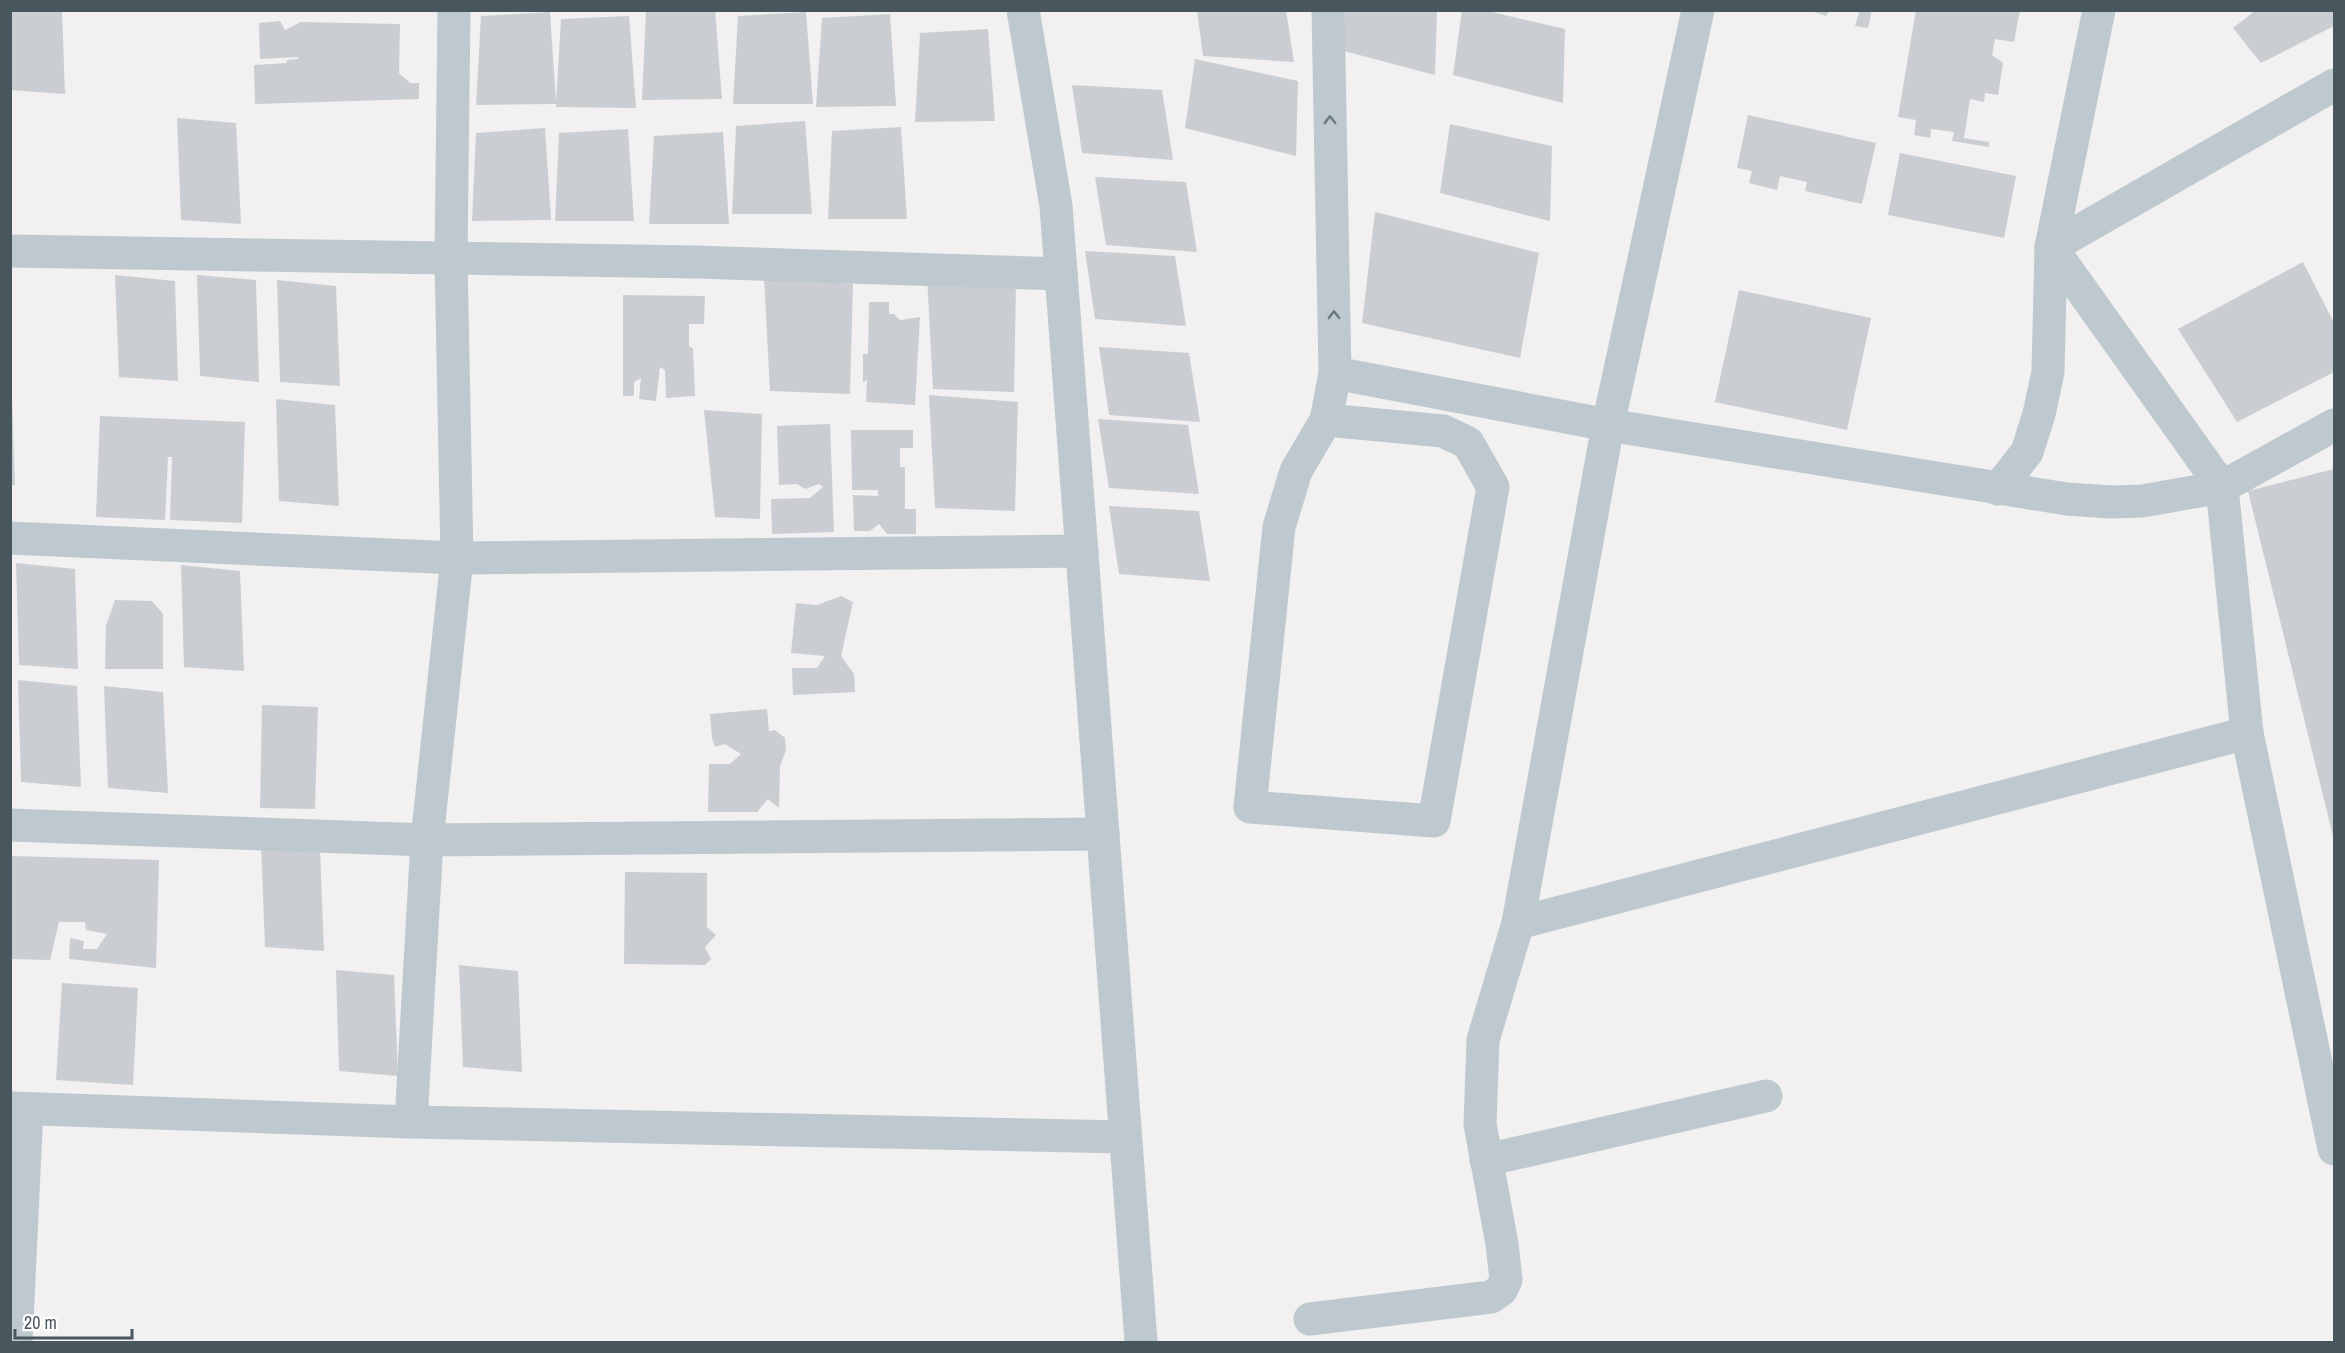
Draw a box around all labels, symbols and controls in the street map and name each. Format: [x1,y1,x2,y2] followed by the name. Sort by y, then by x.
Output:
[1324,115,1336,124] one-way arrow
[1327,310,1340,319] one-way arrow
[15,1302,132,1340] scale bar
[24,1310,57,1335] text: 20 m

